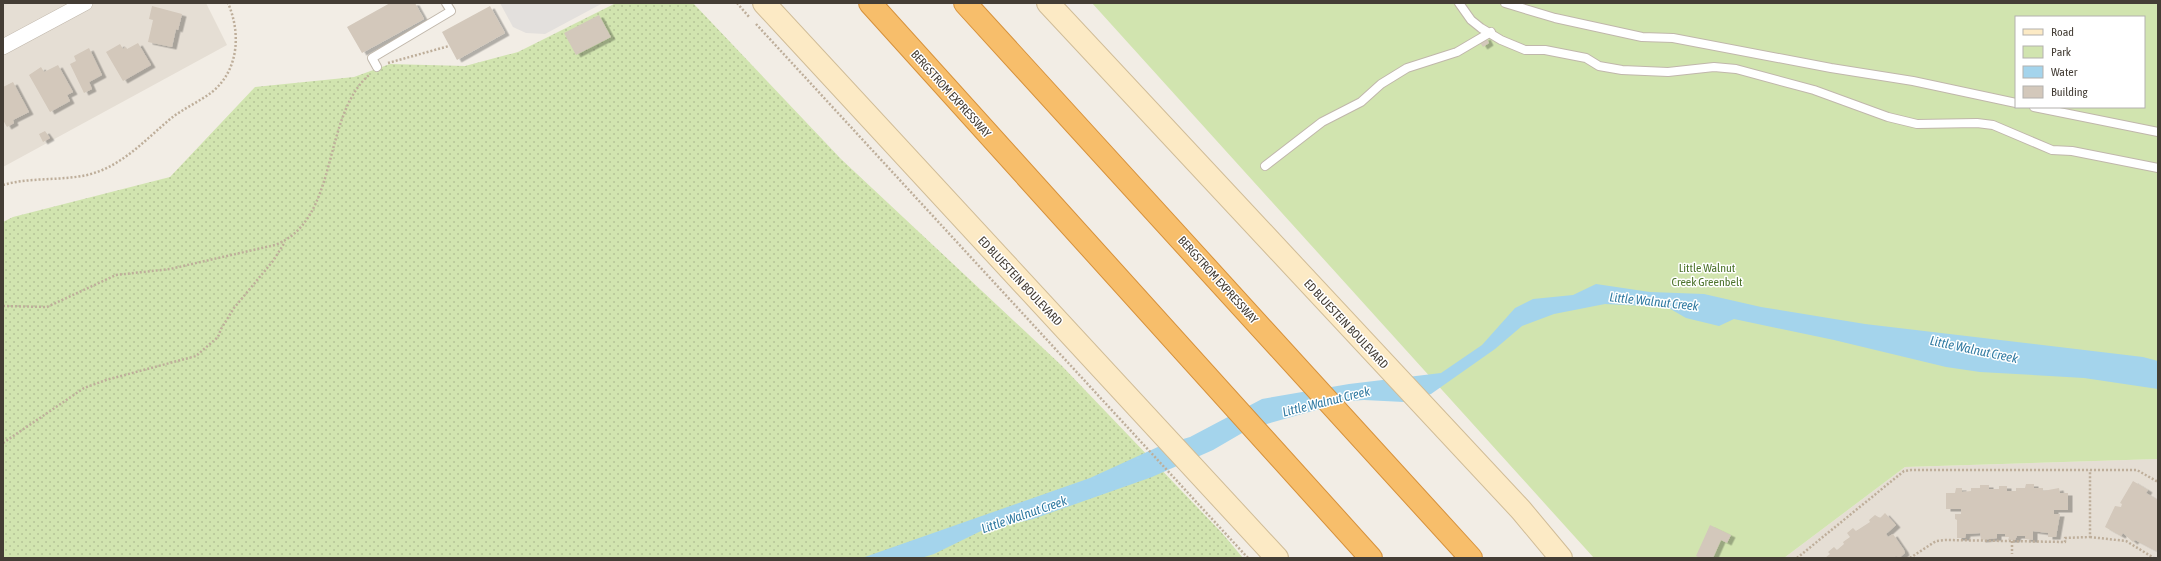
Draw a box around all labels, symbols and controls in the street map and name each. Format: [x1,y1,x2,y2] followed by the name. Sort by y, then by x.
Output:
[2015,16,2145,108] legend
[2051,25,2074,39] text: Road
[2051,45,2072,59] text: Park
[908,47,994,141] street label: BERGSTROM EXPRESSWAY
[2051,65,2078,79] text: Water
[2051,85,2089,99] text: Building
[975,233,1065,329] street label: ED BLUESTEIN BOULEVARD
[1175,233,1261,327] street label: BERGSTROM EXPRESSWAY
[1671,261,1743,289] park label: Little Walnut Creek Greenbelt
[1301,276,1391,372] street label: ED BLUESTEIN BOULEVARD
[1609,289,1700,314] water label: Little Walnut Creek
[1928,333,2020,366] water label: Little Walnut Creek
[1281,383,1372,420] water label: Little Walnut Creek
[979,493,1069,536] water label: Little Walnut Creek

